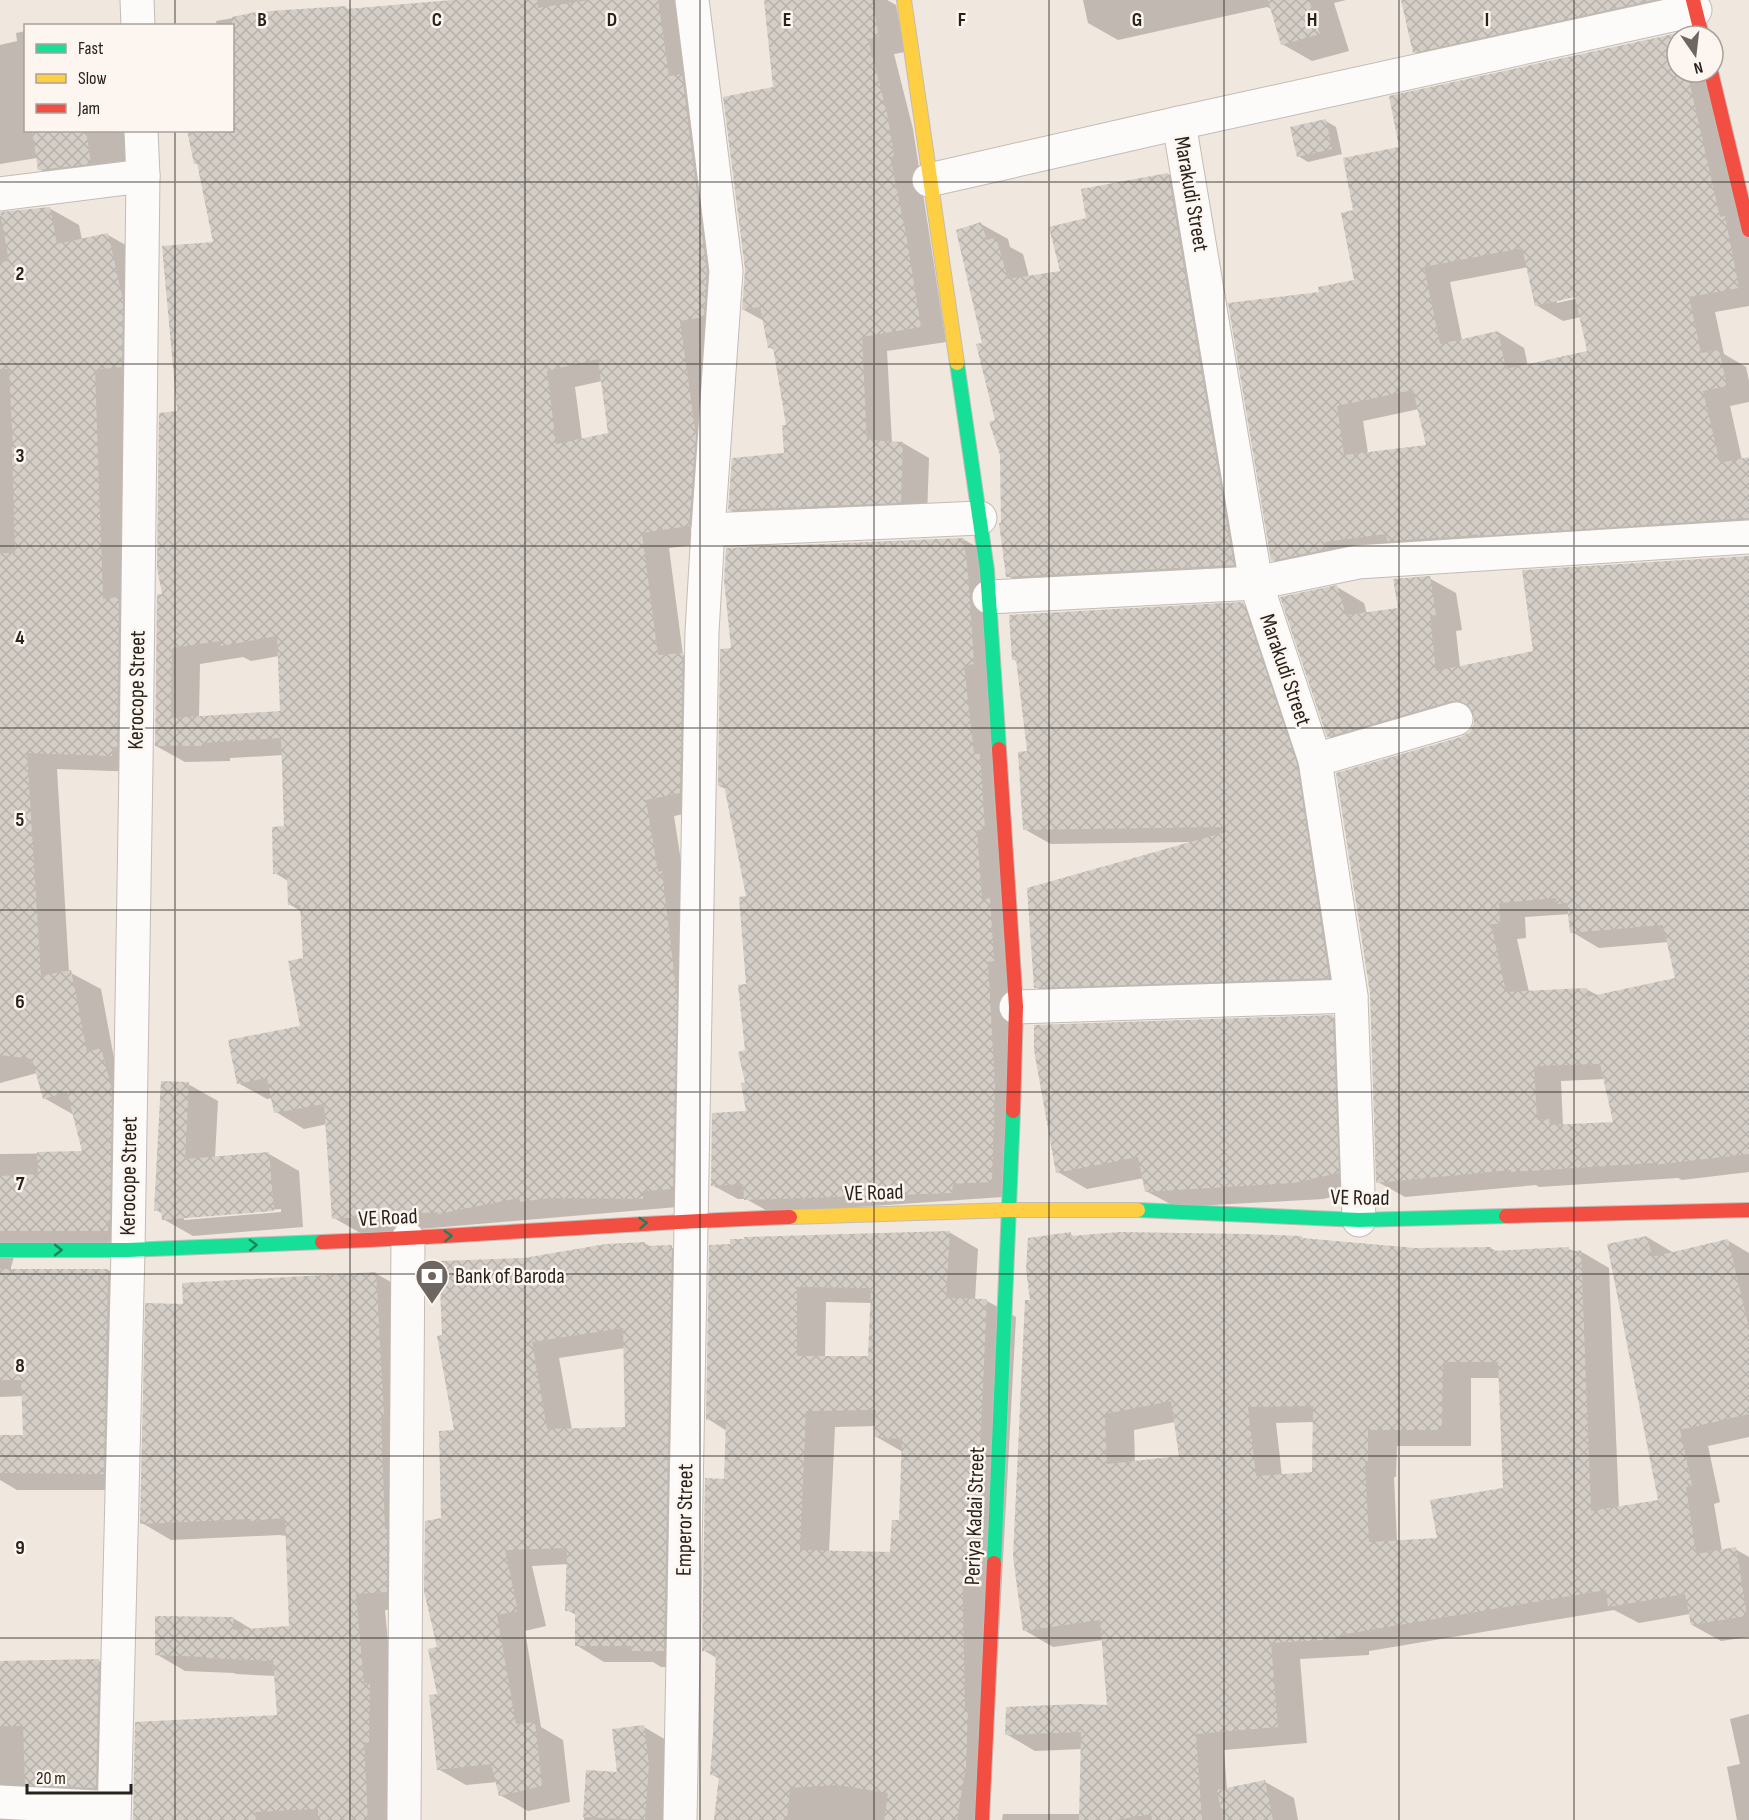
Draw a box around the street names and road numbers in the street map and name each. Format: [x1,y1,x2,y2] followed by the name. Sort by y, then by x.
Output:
[1168,134,1214,254] street label: Marakudi Street
[1253,610,1317,730] street label: Marakudi Street
[122,630,152,750] street label: Kerocope Street
[114,1116,144,1236] street label: Kerocope Street
[844,1178,904,1208] street label: VE Road
[1330,1184,1390,1212] street label: VE Road
[358,1203,418,1233] street label: VE Road
[959,1446,991,1586] street label: Periya Kadai Street
[671,1463,699,1576] street label: Emperor Street

